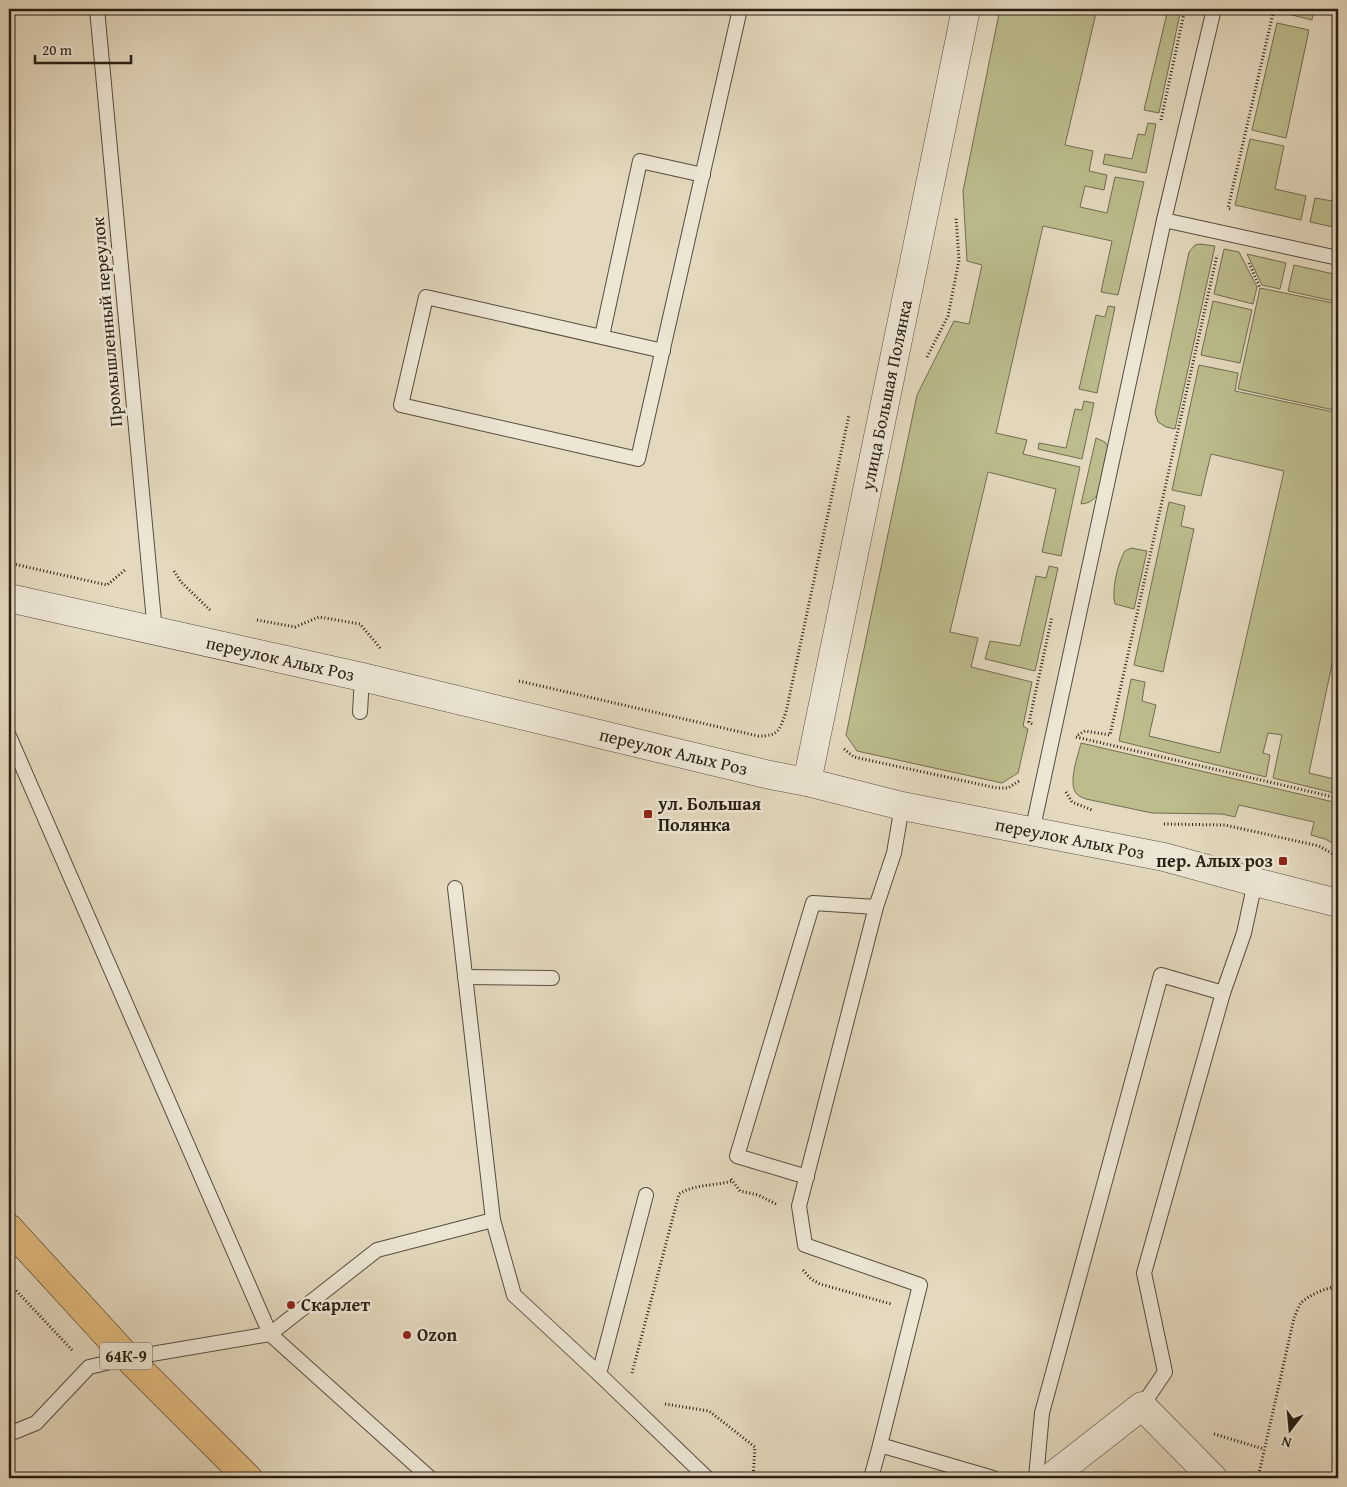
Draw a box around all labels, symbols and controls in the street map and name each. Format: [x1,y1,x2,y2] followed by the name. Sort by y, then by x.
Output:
[35,32,131,64] scale bar
[42,39,73,60] text: 20 m
[84,215,129,428] street label: Промышленный переулок
[853,297,919,494] street label: улица Большая Полянка
[203,628,358,688] street label: переулок Алых Роз
[597,720,751,782] street label: переулок Алых Роз
[657,790,761,838] place label: ул. Большая Полянка
[642,808,654,820] marker: ул. Большая Полянка
[993,810,1147,866] street label: переулок Алых Роз
[1156,847,1273,874] place label: пер. Алых роз
[1277,855,1289,867] marker: пер. Алых роз
[301,1291,370,1318] place label: Скарлет
[285,1299,297,1311] marker: Скарлет
[417,1321,457,1348] place label: Ozon
[401,1329,413,1341] marker: Ozon
[100,1342,152,1370] road number: 64К-9
[1264,1404,1314,1454] north arrow
[1279,1431,1294,1453] text: N

